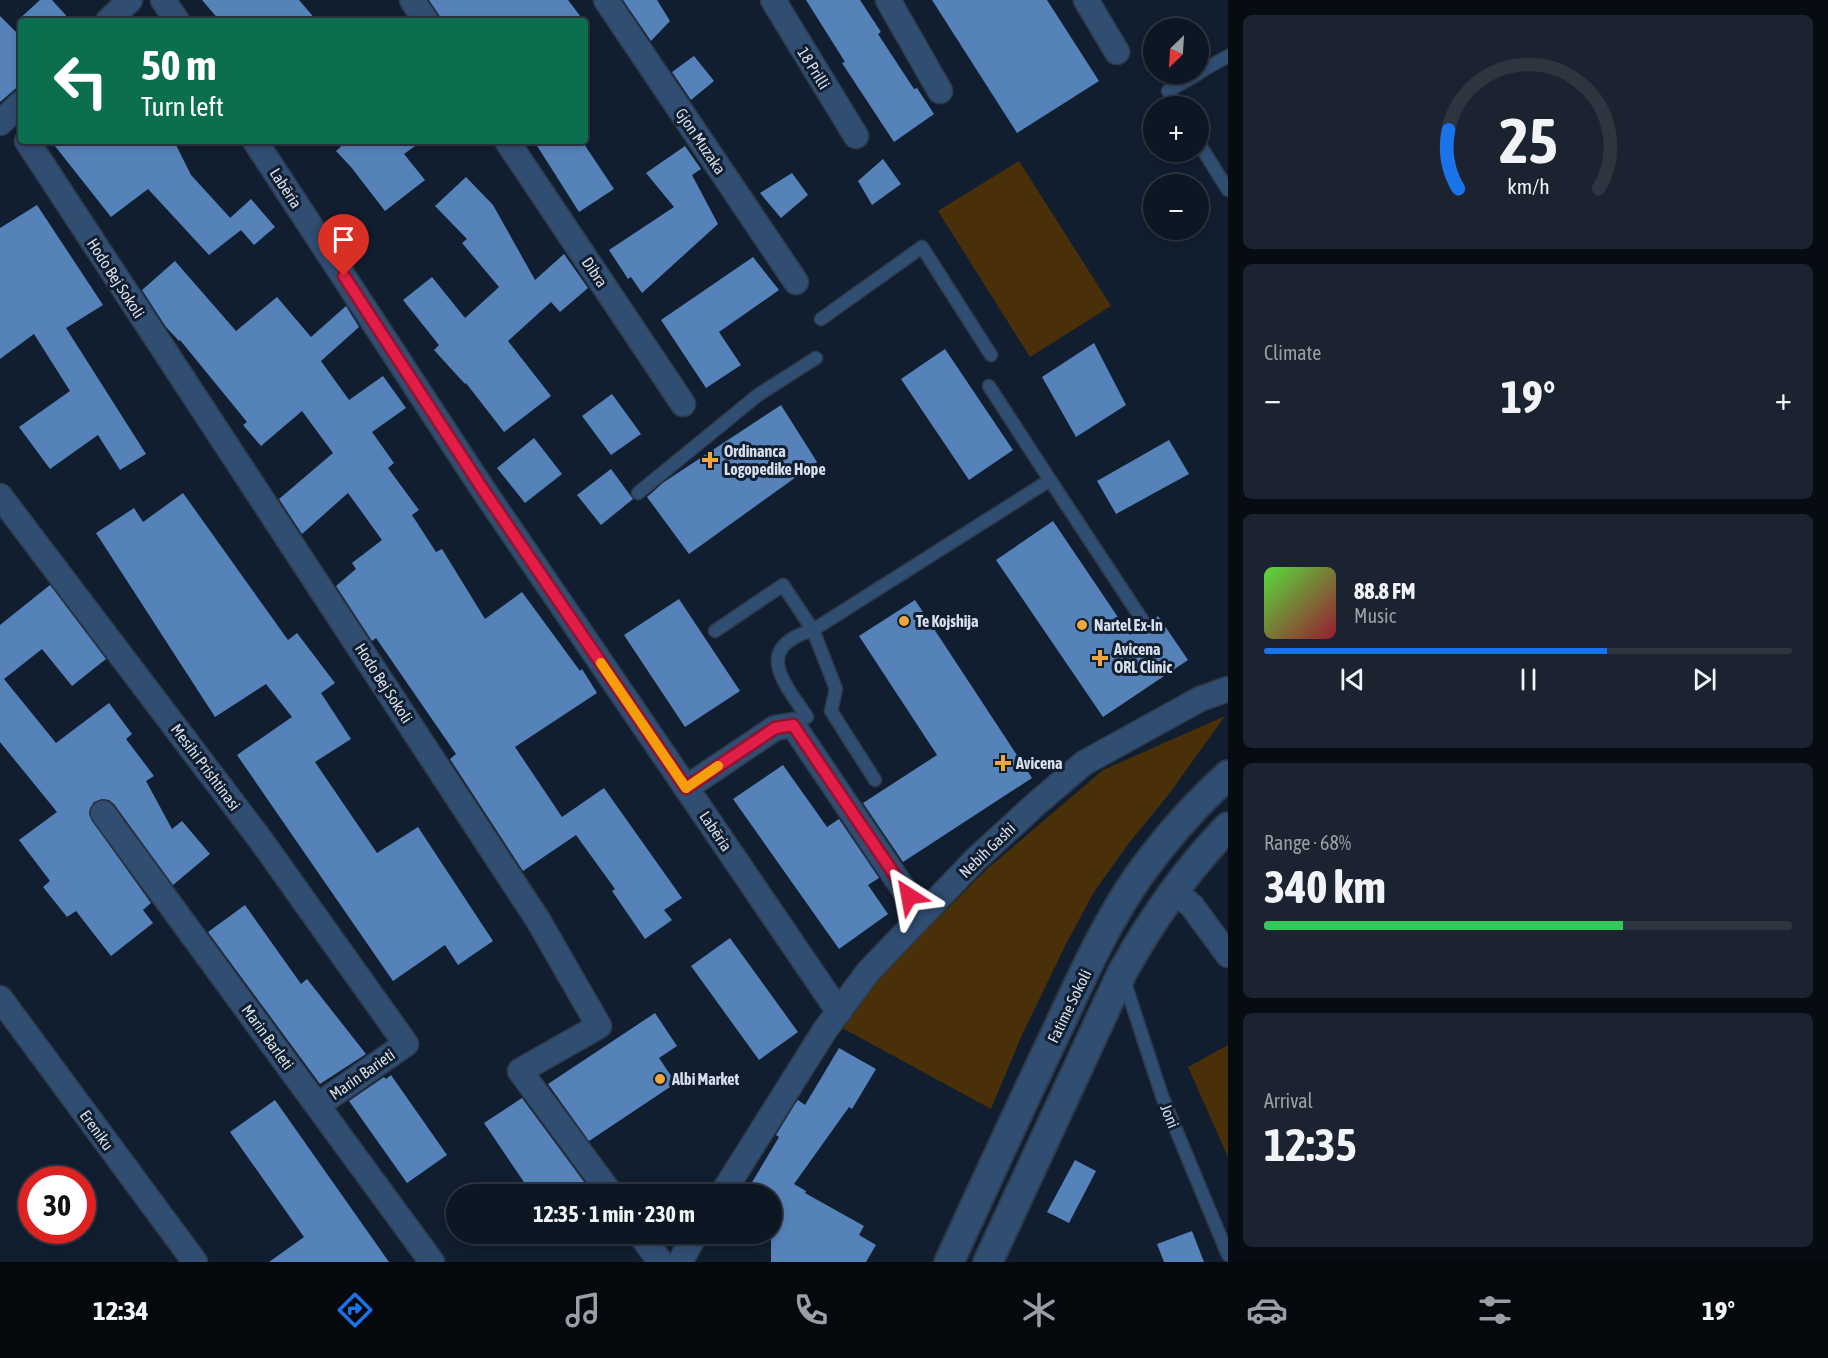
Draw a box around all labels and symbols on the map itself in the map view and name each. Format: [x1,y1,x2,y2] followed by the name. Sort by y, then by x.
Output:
[1143,18,1209,84] north arrow
[794,44,834,92] street label: 18 Prilli
[672,105,730,178] street label: Gjon Muzaka
[266,165,306,211] street label: Labëria
[318,214,369,276] pin
[83,235,148,322] street label: Hodo Bej Sokoli
[579,254,611,290] street label: Dibra
[724,442,826,478] place label: Ordinanca Logopedike Hope
[701,451,719,469] marker: Ordinanca Logopedike Hope
[916,612,978,630] place label: Te Kojshija
[897,614,911,628] marker: Te Kojshija
[1094,616,1163,634] place label: Nartel Ex-In
[1075,618,1089,632] marker: Nartel Ex-In
[351,640,416,727] street label: Hodo Bej Sokoli
[1113,640,1172,676] place label: Avicena ORL Clinic
[1091,649,1109,667] marker: Avicena ORL Clinic
[168,720,244,814] street label: Mesihi Prishtinasi
[994,754,1012,772] marker: Avicena
[1015,754,1063,772] place label: Avicena
[696,808,736,854] street label: Labëria
[955,819,1019,881] street label: Nebih Gashi
[877,864,941,928] position arrow
[1044,966,1094,1046] street label: Fatime Sokoli
[238,1001,298,1073] street label: Marin Barleti
[326,1045,398,1103] street label: Marin Barieti
[671,1070,739,1088] place label: Albi Market
[653,1072,667,1086] marker: Albi Market
[1157,1101,1183,1131] street label: Joni
[76,1107,118,1153] street label: Ereniku
[18,1166,96,1244] speed limit sign: 30

